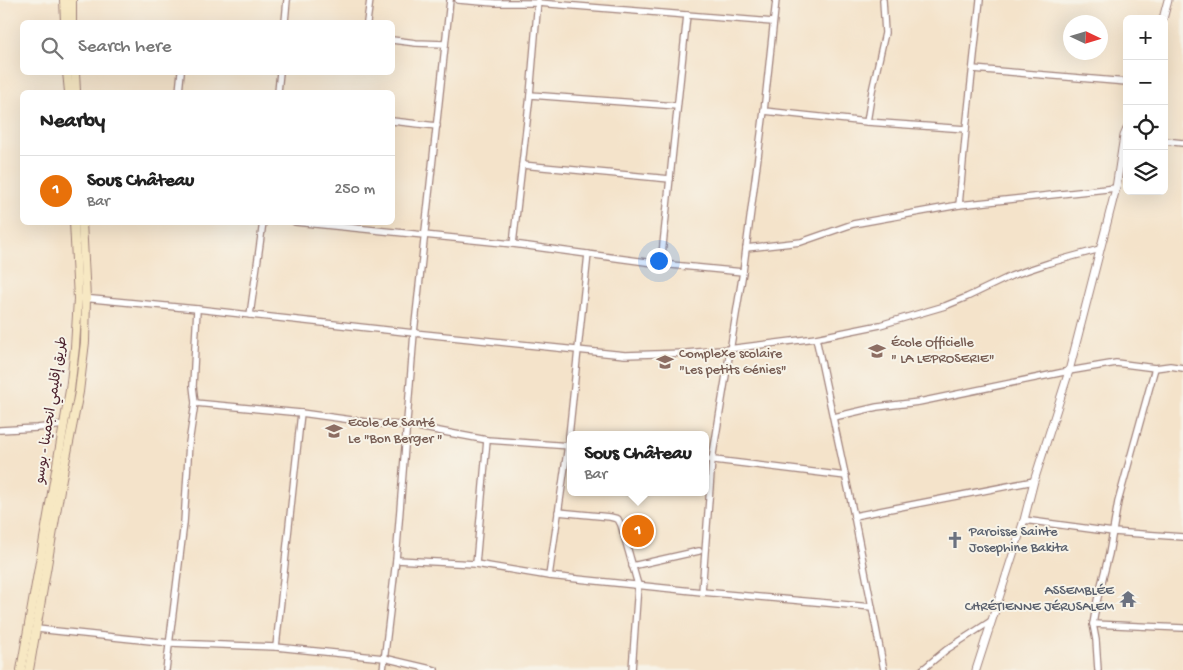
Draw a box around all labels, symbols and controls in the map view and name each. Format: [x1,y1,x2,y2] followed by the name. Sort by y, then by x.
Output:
[1063,15,1108,60] north arrow
[1123,15,1168,195] map controls
[1123,15,1168,60] button: +
[20,20,395,75] search box
[38,34,66,62] icon: search
[78,36,172,59] text: Search here
[1123,60,1168,105] button: −
[1123,105,1168,150] button: locate
[40,110,105,135] text: Nearby
[1123,150,1168,195] button: layers
[87,170,194,193] text: Sous Château
[53,181,59,200] text: 1
[335,181,375,200] text: 250 m
[87,193,110,212] text: Bar
[646,248,672,274] your location
[32,335,74,486] street label: طريق إقليمي انجمينا - بوسو
[891,335,995,368] place label: École Officielle " LA LEPROSERIE"
[867,341,887,361] school or university icon: École Officielle " LA LEPROSERIE"
[679,346,787,379] place label: Complexe scolaire "Les petits Génies"
[655,352,675,372] school or university icon: Complexe scolaire "Les petits Génies"
[348,415,442,448] place label: Ecole de Santé Le "Bon Berger "
[324,421,344,441] school or university icon: Ecole de Santé Le "Bon Berger "
[567,431,709,496] popup
[584,443,692,466] text: Sous Château
[584,466,607,485] text: Bar
[622,512,654,550] pin: 1
[968,524,1070,557] place label: Paroisse Sainte Josephine Bakita
[945,530,965,550] church icon: Paroisse Sainte Josephine Bakita
[965,583,1115,616] place label: ASSEMBLÉE CHRÉTIENNE JÉRUSALEM
[1118,589,1138,609] temple icon: ASSEMBLÉE CHRÉTIENNE JÉRUSALEM

